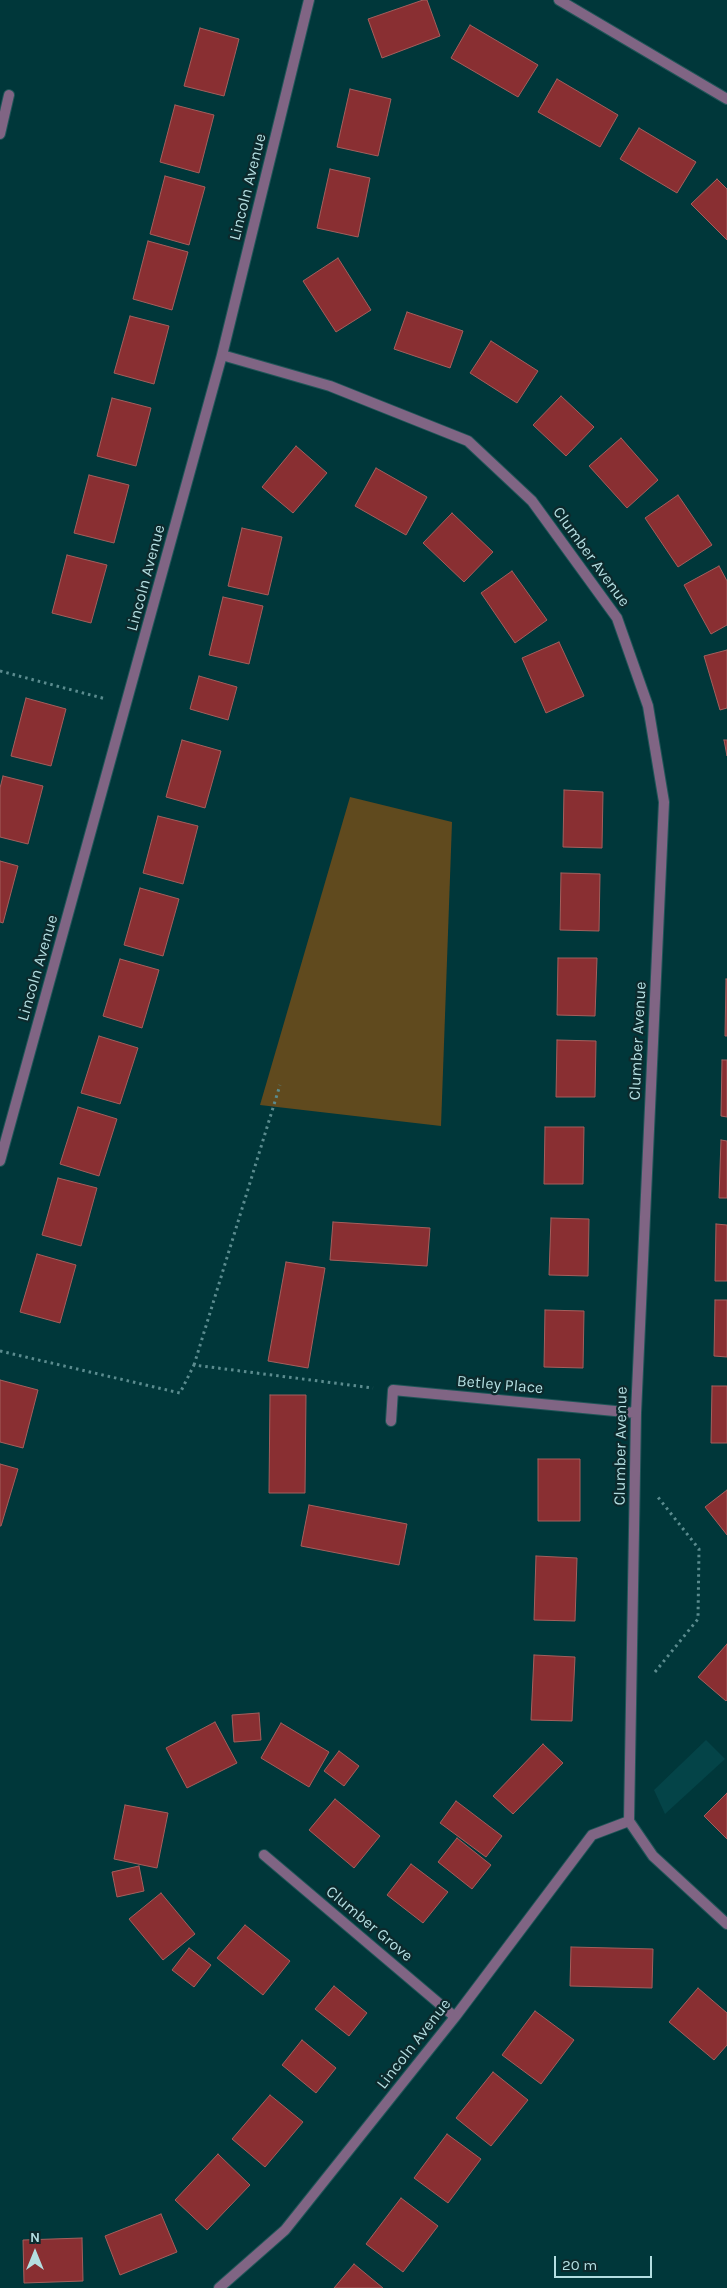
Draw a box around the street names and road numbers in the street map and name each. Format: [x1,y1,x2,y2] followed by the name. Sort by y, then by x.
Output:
[225,132,271,242] street label: Lincoln Avenue
[548,503,634,611] street label: Clumber Avenue
[123,523,169,633] street label: Lincoln Avenue
[14,913,62,1023] street label: Lincoln Avenue
[625,981,651,1101] street label: Clumber Avenue
[456,1372,544,1398] street label: Betley Place
[610,1386,632,1506] street label: Clumber Avenue
[322,1882,416,1966] street label: Clumber Grove
[373,1995,455,2093] street label: Lincoln Avenue

